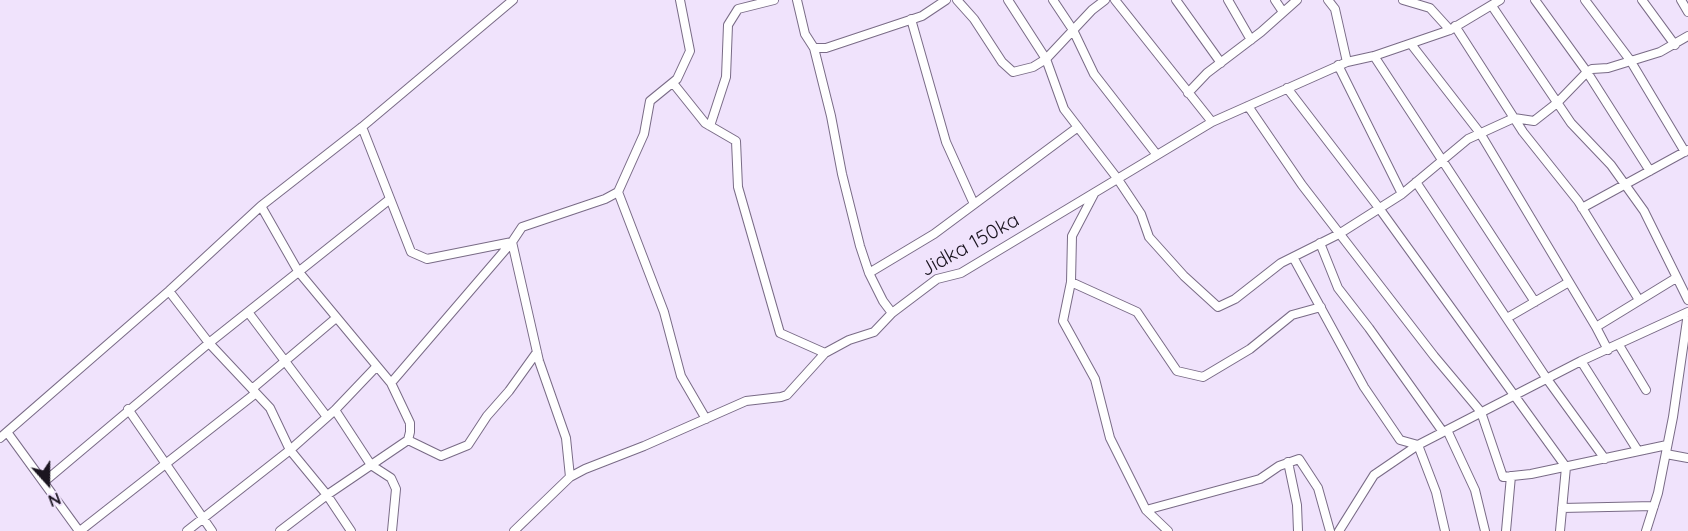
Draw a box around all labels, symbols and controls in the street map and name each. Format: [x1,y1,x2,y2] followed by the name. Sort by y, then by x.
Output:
[917,208,1023,282] street label: Jidka 150ka
[18,453,78,513] north arrow
[45,488,64,511] text: N

